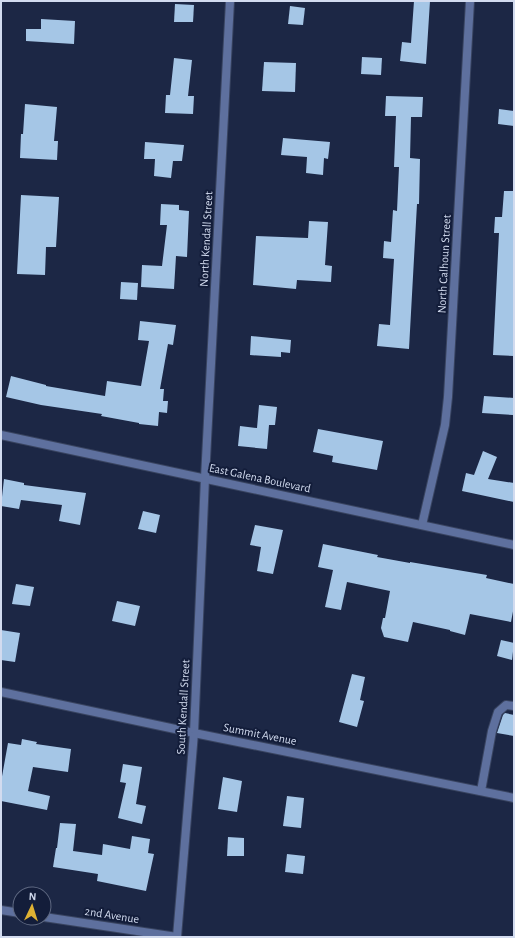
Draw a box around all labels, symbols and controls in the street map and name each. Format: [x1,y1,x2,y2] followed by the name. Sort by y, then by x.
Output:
[198,191,215,287] street label: North Kendall Street
[435,214,453,314] street label: North Calhoun Street
[208,461,312,495] street label: East Galena Boulevard
[175,659,191,755] street label: South Kendall Street
[222,721,298,747] street label: Summit Avenue
[12,886,52,926] north arrow
[28,891,37,902] text: N
[84,905,140,925] street label: 2nd Avenue

